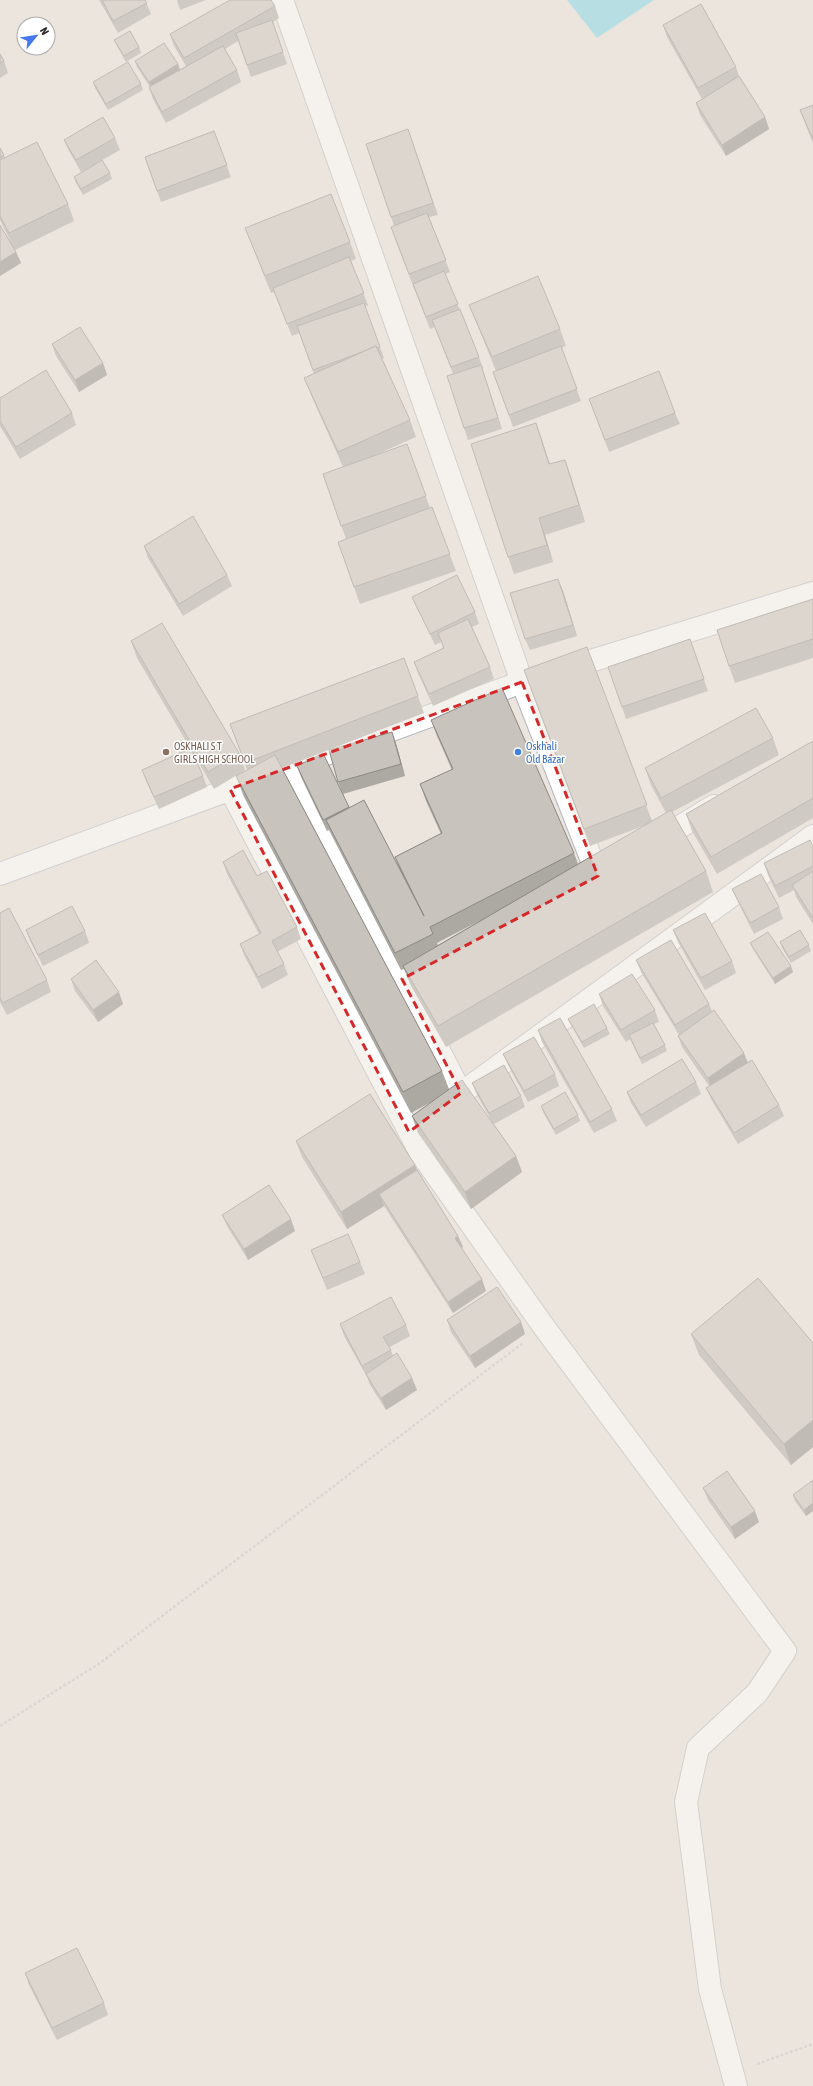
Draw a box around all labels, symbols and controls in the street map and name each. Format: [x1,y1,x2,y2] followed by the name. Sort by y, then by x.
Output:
[16,16,56,56] north arrow
[38,25,51,37] text: N
[174,740,255,765] place label: OSKHALI S T GIRLS HIGH SCHOOL
[526,740,565,765] place label: Oskhali Old Bazar
[161,747,171,757] marker: OSKHALI S T GIRLS HIGH SCHOOL
[513,747,523,757] marker: Oskhali Old Bazar

